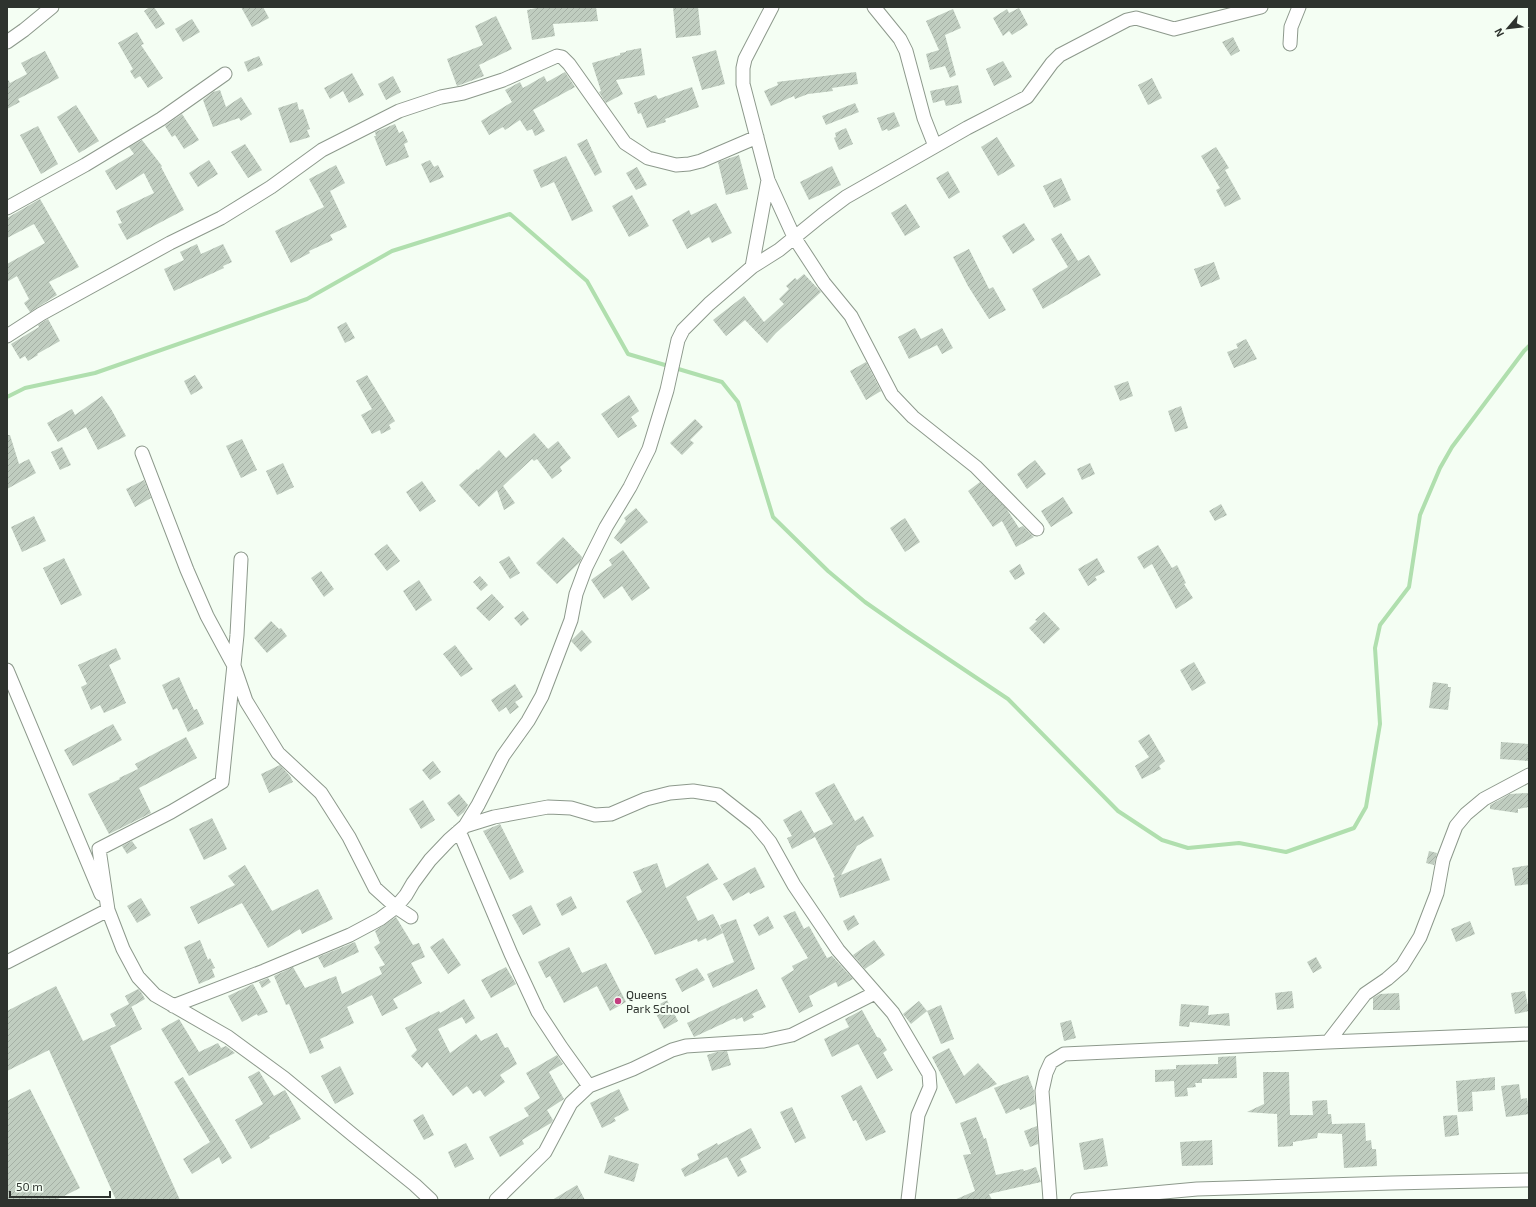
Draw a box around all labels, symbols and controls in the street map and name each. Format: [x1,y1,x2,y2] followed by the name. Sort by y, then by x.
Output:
[1488,8,1528,48] north arrow
[1491,26,1506,39] text: N
[626,987,690,1015] place label: Queens Park School
[613,996,623,1006] marker: Queens Park School
[10,1173,110,1199] scale bar
[16,1179,43,1193] text: 50 m

